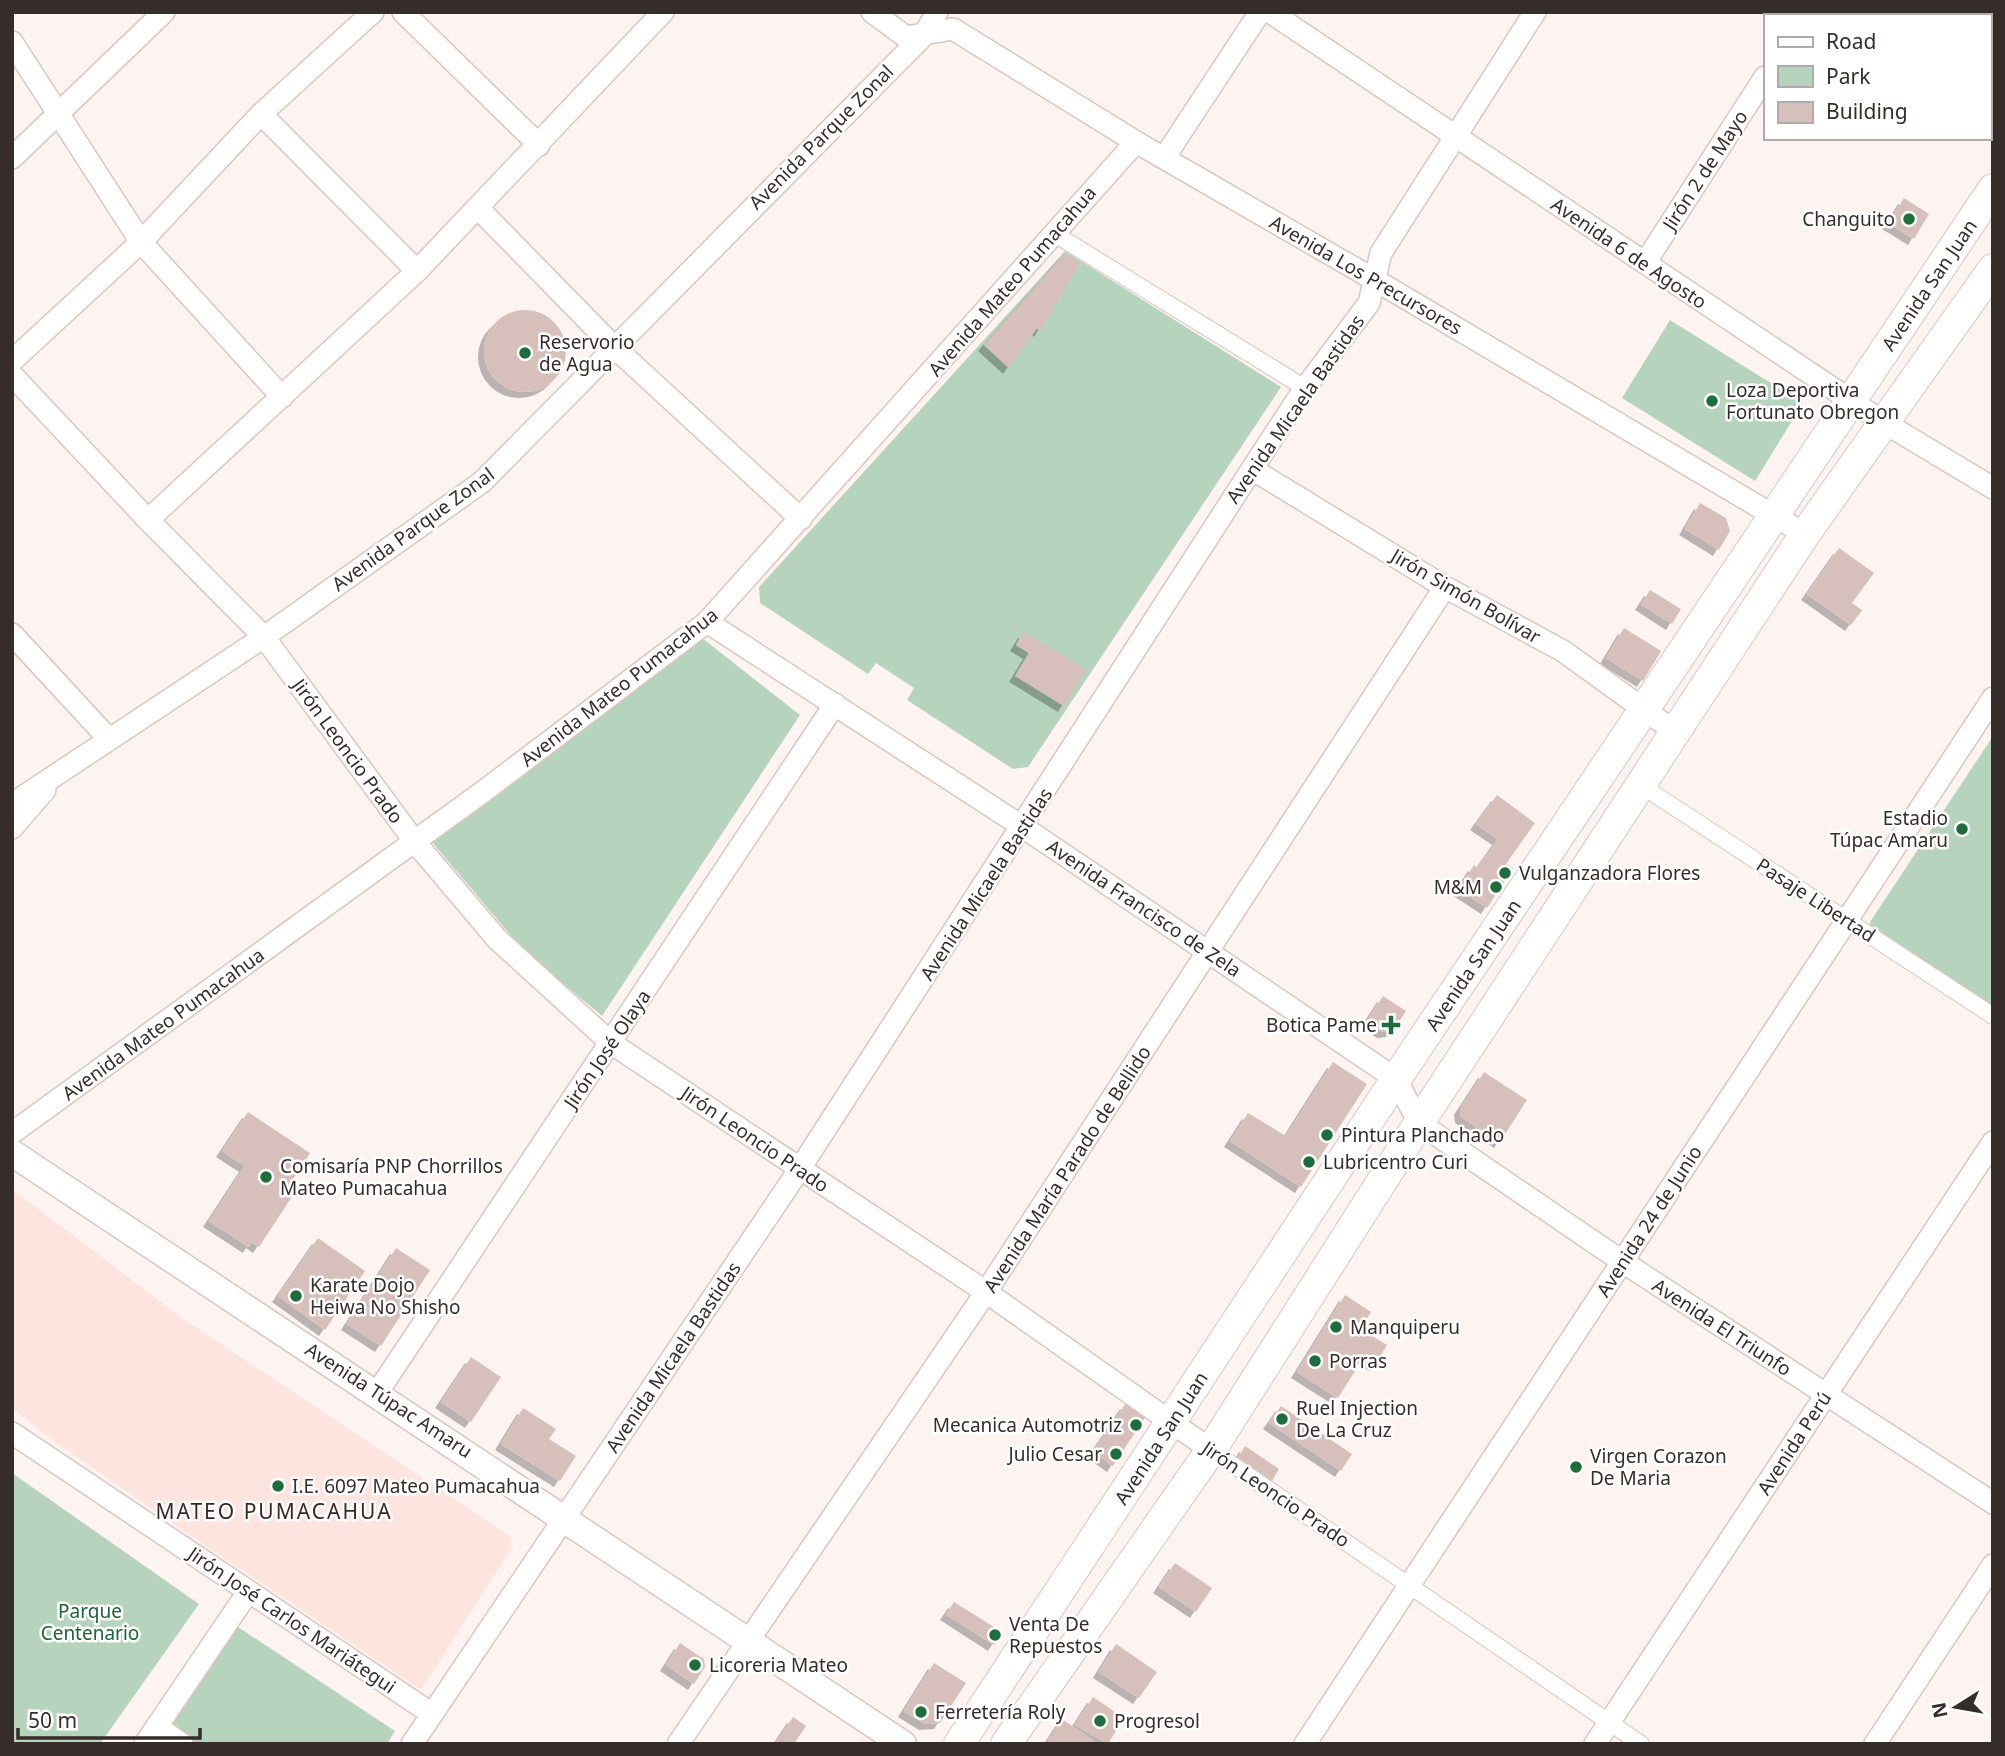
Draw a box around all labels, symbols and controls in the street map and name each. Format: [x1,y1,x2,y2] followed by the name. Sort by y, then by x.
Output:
[1764,14,1991,140] legend
[1826,27,1876,55] text: Road
[743,59,899,215] street label: Avenida Parque Zonal
[1826,62,1871,90] text: Park
[1826,97,1908,125] text: Building
[1655,105,1753,237] street label: Jirón 2 de Mayo
[922,180,1102,382] street label: Avenida Mateo Pumacahua
[1546,191,1712,315] street label: Avenida 6 de Agosto
[1802,206,1895,232] place label: Changuito
[1265,209,1467,341] street label: Avenida Los Precursores
[1901,211,1917,227] marker: Changuito
[1875,214,1983,356] street label: Avenida San Juan
[1220,309,1370,509] street label: Avenida Micaela Bastidas
[539,329,635,377] place label: Reservorio de Agua
[517,345,533,361] marker: Reservorio de Agua
[1726,377,1899,425] place label: Loza Deportiva Fortunato Obregon
[1704,393,1720,409] marker: Loza Deportiva Fortunato Obregon
[327,461,499,597] street label: Avenida Parque Zonal
[1385,542,1546,650] street label: Jirón Simón Bolívar
[515,602,723,772] street label: Avenida Mateo Pumacahua
[285,672,409,829] street label: Jirón Leoncio Prado
[914,783,1058,985] street label: Avenida Micaela Bastidas
[1830,805,1948,853] place label: Estadio Túpac Amaru
[1954,821,1970,837] marker: Estadio Túpac Amaru
[1042,833,1246,983] street label: Avenida Francisco de Zela
[1752,852,1880,948] street label: Pasaje Libertad
[1519,860,1700,886] place label: Vulganzadora Flores
[1497,865,1513,881] marker: Vulganzadora Flores
[1434,874,1482,900] place label: M&M
[1488,879,1504,895] marker: M&M
[1419,894,1527,1036] street label: Avenida San Juan
[57,942,269,1106] street label: Avenida Mateo Pumacahua
[557,985,656,1115] street label: Jirón José Olaya
[1266,1012,1377,1038] place label: Botica Pame
[1383,1017,1399,1033] marker: Botica Pame
[977,1041,1157,1297] street label: Avenida María Parado de Bellido
[674,1079,834,1198] street label: Jirón Leoncio Prado
[1341,1122,1504,1148] place label: Pintura Planchado
[1319,1127,1335,1143] marker: Pintura Planchado
[1590,1140,1708,1302] street label: Avenida 24 de Junio
[1323,1149,1468,1175] place label: Lubricentro Curi
[280,1153,503,1201] place label: Comisaría PNP Chorrillos Mateo Pumacahua
[1301,1154,1317,1170] marker: Lubricentro Curi
[258,1169,274,1185] marker: Comisaría PNP Chorrillos Mateo Pumacahua
[599,1257,747,1457] street label: Avenida Micaela Bastidas
[310,1272,461,1320] place label: Karate Dojo Heiwa No Shisho
[1648,1272,1796,1382] street label: Avenida El Triunfo
[288,1288,304,1304] marker: Karate Dojo Heiwa No Shisho
[1350,1314,1460,1340] place label: Manquiperu
[1328,1319,1344,1335] marker: Manquiperu
[300,1336,478,1464] street label: Avenida Túpac Amaru
[1329,1348,1387,1374] place label: Porras
[1307,1353,1323,1369] marker: Porras
[1108,1367,1214,1509] street label: Avenida San Juan
[1751,1386,1837,1500] street label: Avenida Perú
[1296,1395,1418,1443] place label: Ruel Injection De La Cruz
[1274,1411,1290,1427] marker: Ruel Injection De La Cruz
[933,1412,1122,1438] place label: Mecanica Automotriz
[1128,1417,1144,1433] marker: Mecanica Automotriz
[1195,1434,1355,1553] street label: Jirón Leoncio Prado
[1007,1441,1102,1467] place label: Julio Cesar
[1590,1443,1727,1491] place label: Virgen Corazon De Maria
[1108,1446,1124,1462] marker: Julio Cesar
[1568,1459,1584,1475] marker: Virgen Corazon De Maria
[292,1473,540,1499] place label: I.E. 6097 Mateo Pumacahua
[270,1478,286,1494] marker: I.E. 6097 Mateo Pumacahua
[155,1497,393,1525] district label: MATEO PUMACAHUA
[181,1540,401,1699] street label: Jirón José Carlos Mariátegui
[41,1598,139,1646] park label: Parque Centenario
[1009,1611,1102,1659] place label: Venta De Repuestos
[987,1627,1003,1643] marker: Venta De Repuestos
[709,1652,848,1678] place label: Licoreria Mateo
[687,1657,703,1673] marker: Licoreria Mateo
[1921,1672,1991,1742] north arrow
[18,1696,200,1740] scale bar
[935,1699,1066,1725] place label: Ferretería Roly
[1925,1700,1954,1720] text: N
[913,1704,929,1720] marker: Ferretería Roly
[28,1706,77,1734] text: 50 m
[1114,1708,1200,1734] place label: Progresol
[1092,1713,1108,1729] marker: Progresol

